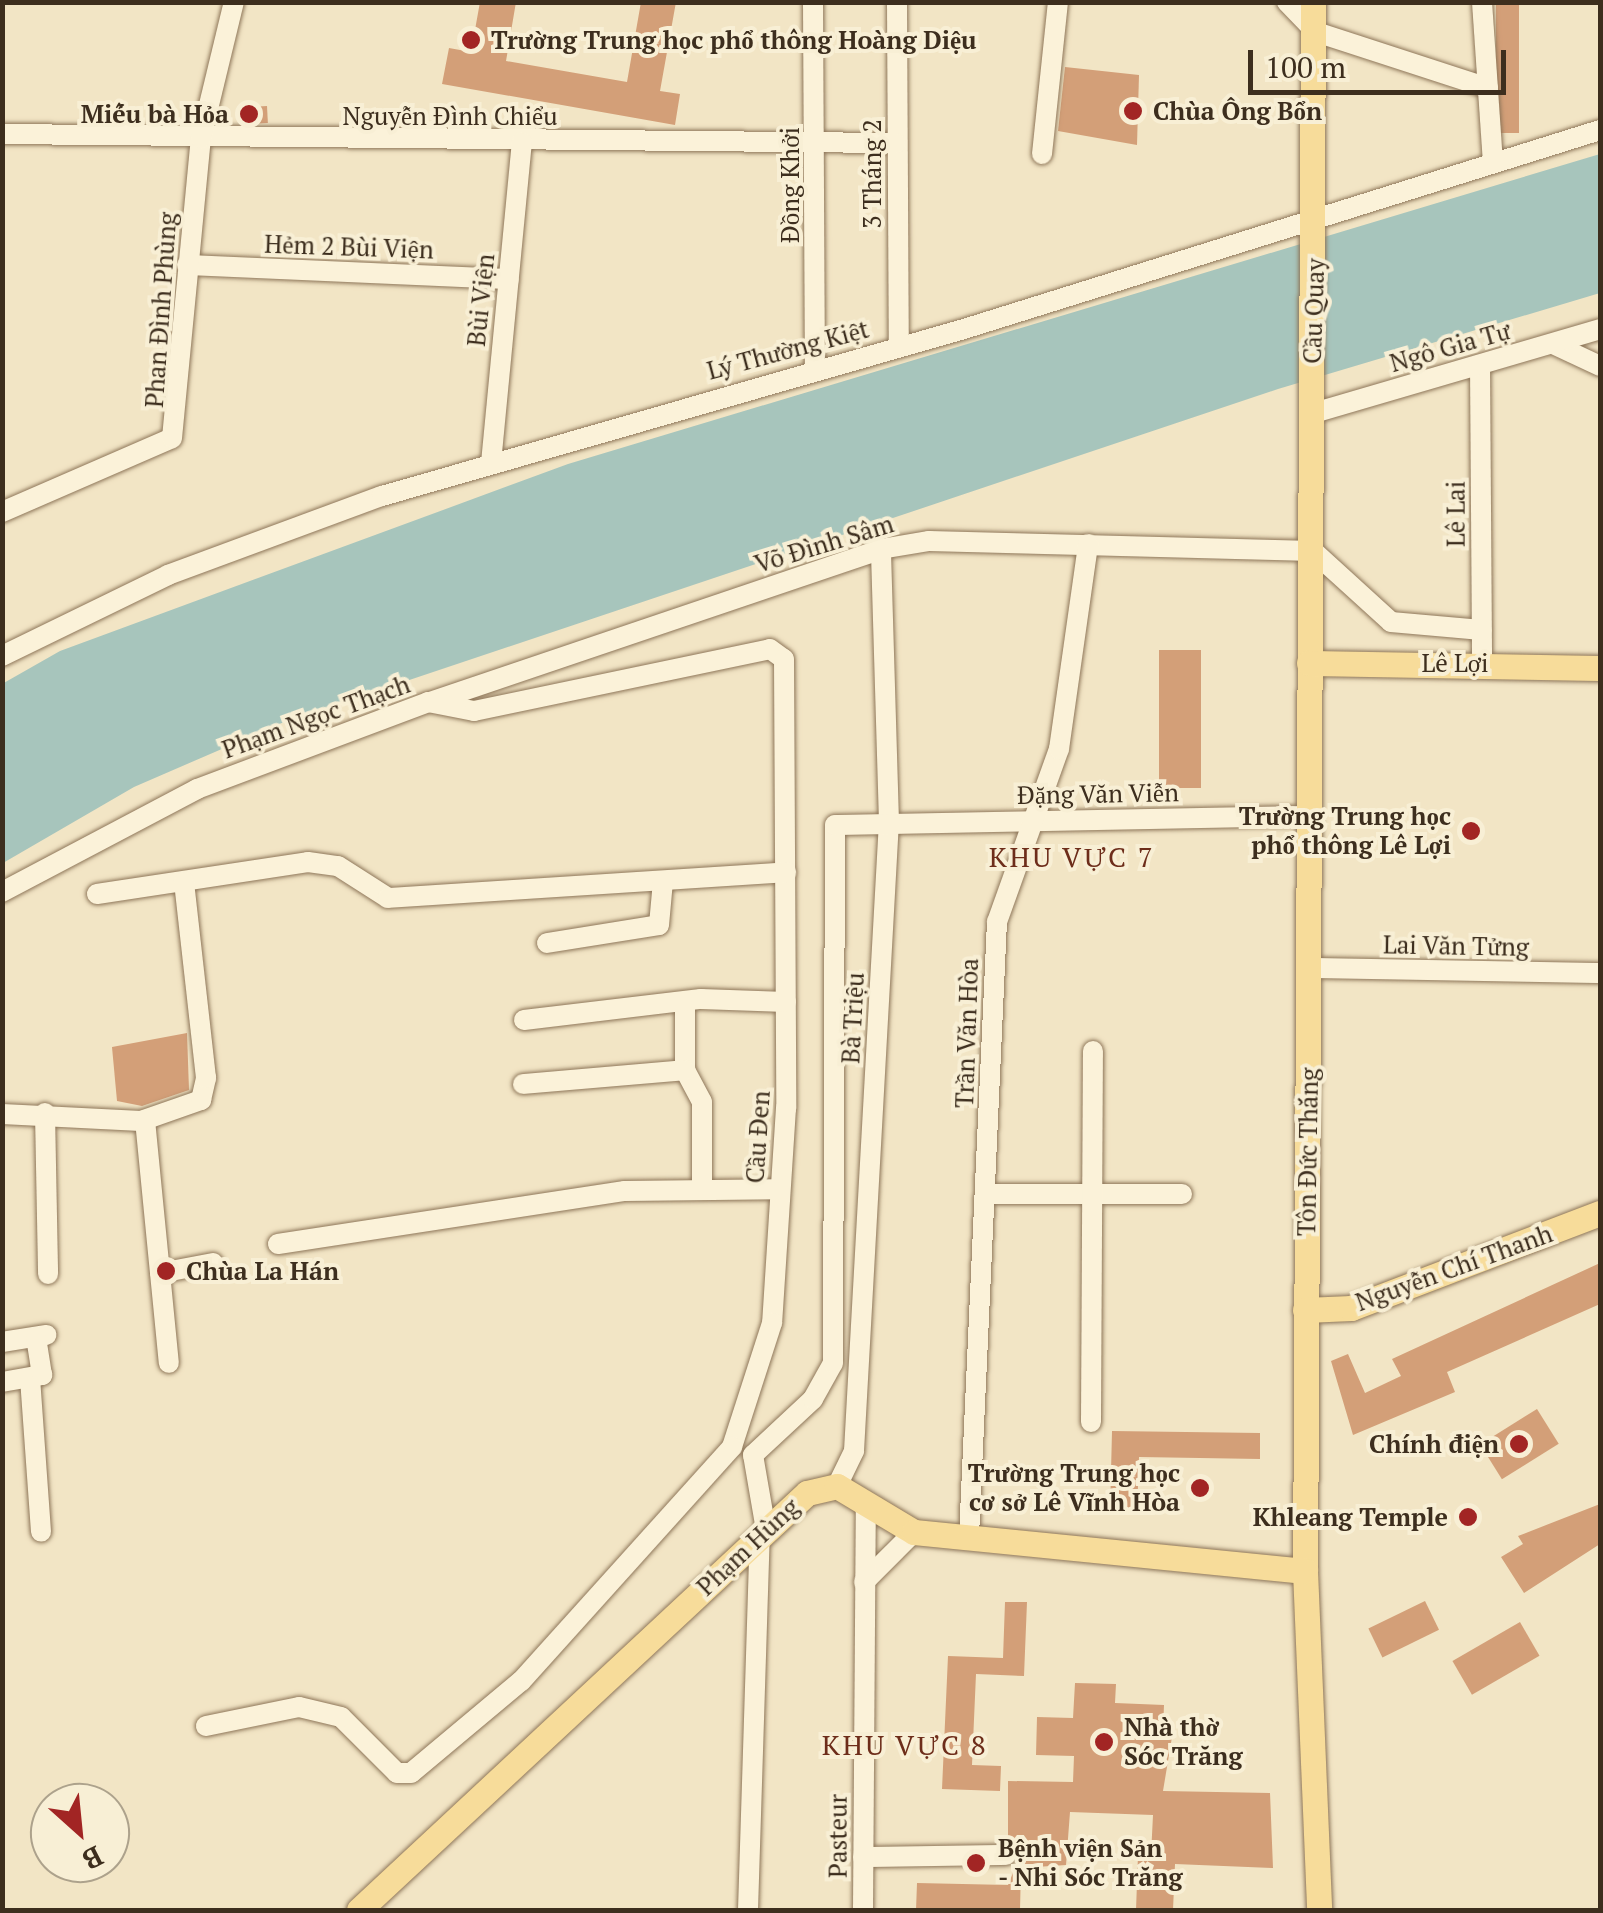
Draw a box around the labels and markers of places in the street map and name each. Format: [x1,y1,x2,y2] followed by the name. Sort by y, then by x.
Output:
[491,25,977,55] place label: Trường Trung học phổ thông Hoàng Diệu
[460,29,482,51] marker: Trường Trung học phổ thông Hoàng Diệu
[1153,96,1322,126] place label: Chùa Ông Bổn
[81,99,229,129] place label: Miếu bà Hỏa
[1122,100,1144,122] marker: Chùa Ông Bổn
[238,103,260,125] marker: Miếu bà Hỏa
[1239,802,1451,861] place label: Trường Trung học phổ thông Lê Lợi
[1460,820,1482,842] marker: Trường Trung học phổ thông Lê Lợi
[186,1256,339,1286] place label: Chùa La Hán
[155,1260,177,1282] marker: Chùa La Hán
[1369,1429,1499,1459] place label: Chính điện
[1508,1433,1530,1455] marker: Chính điện
[968,1459,1180,1518] place label: Trường Trung học cơ sở Lê Vĩnh Hòa
[1189,1477,1211,1499] marker: Trường Trung học cơ sở Lê Vĩnh Hòa
[1253,1502,1448,1532] place label: Khleang Temple
[1457,1506,1479,1528] marker: Khleang Temple
[1124,1713,1242,1772] place label: Nhà thờ Sóc Trăng
[1093,1731,1115,1753] marker: Nhà thờ Sóc Trăng
[998,1834,1184,1893] place label: Bệnh viện Sản - Nhi Sóc Trăng
[963,1850,989,1876] marker: Bệnh viện Sản - Nhi Sóc Trăng

